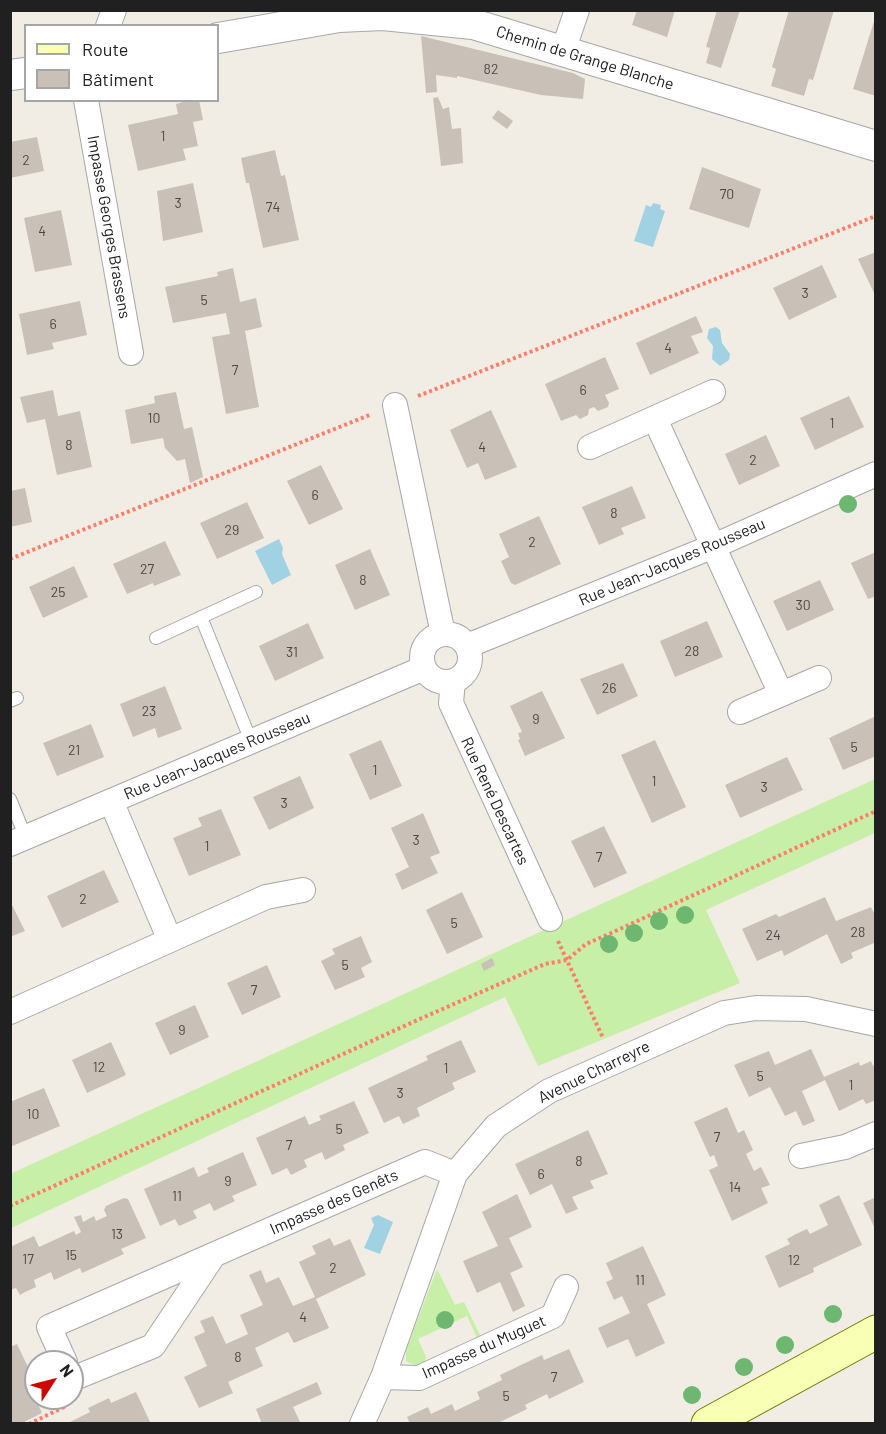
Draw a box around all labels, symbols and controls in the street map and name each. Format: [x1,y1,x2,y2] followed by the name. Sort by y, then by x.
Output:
[494,22,676,94] street label: Chemin de Grange Blanche
[24,24,219,102] legend
[82,38,128,60] text: Route
[484,61,498,77] house number: 82
[82,68,154,90] text: Bâtiment
[161,128,165,144] house number: 1
[83,134,135,320] street label: Impasse Georges Brassens
[22,152,30,168] house number: 2
[720,186,734,202] house number: 70
[174,195,182,211] house number: 3
[266,199,280,215] house number: 74
[38,223,46,239] house number: 4
[801,285,809,301] house number: 3
[200,292,208,308] house number: 5
[49,316,57,332] house number: 6
[664,340,672,356] house number: 4
[232,362,238,378] house number: 7
[579,382,587,398] house number: 6
[148,410,160,426] house number: 10
[830,415,834,431] house number: 1
[65,437,73,453] house number: 8
[478,439,486,455] house number: 4
[749,452,757,468] house number: 2
[311,487,319,503] house number: 6
[610,505,618,521] house number: 8
[576,514,768,610] street label: Rue Jean-Jacques Rousseau
[225,522,239,538] house number: 29
[528,534,536,550] house number: 2
[140,561,154,577] house number: 27
[359,572,367,588] house number: 8
[51,584,65,600] house number: 25
[795,597,811,613] house number: 30
[685,643,699,659] house number: 28
[286,644,298,660] house number: 31
[602,680,616,696] house number: 26
[142,703,156,719] house number: 23
[121,708,313,804] street label: Rue Jean-Jacques Rousseau
[532,711,540,727] house number: 9
[457,734,533,868] street label: Rue René Descartes
[850,739,858,755] house number: 5
[68,742,80,758] house number: 21
[373,762,377,778] house number: 1
[652,773,656,789] house number: 1
[760,779,768,795] house number: 3
[280,795,288,811] house number: 3
[412,832,420,848] house number: 3
[205,838,209,854] house number: 1
[596,849,602,865] house number: 7
[79,891,87,907] house number: 2
[450,915,458,931] house number: 5
[851,924,865,940] house number: 28
[765,927,781,943] house number: 24
[341,957,349,973] house number: 5
[251,982,257,998] house number: 7
[178,1022,186,1038] house number: 9
[535,1037,653,1107] street label: Avenue Charreyre
[93,1059,105,1075] house number: 12
[444,1060,448,1076] house number: 1
[756,1068,764,1084] house number: 5
[849,1077,853,1093] house number: 1
[396,1085,404,1101] house number: 3
[27,1106,39,1122] house number: 10
[335,1121,343,1137] house number: 5
[714,1129,720,1145] house number: 7
[286,1137,292,1153] house number: 7
[575,1153,583,1169] house number: 8
[267,1165,401,1239] street label: Impasse des Genêts
[537,1166,545,1182] house number: 6
[224,1173,232,1189] house number: 9
[729,1179,741,1195] house number: 14
[172,1188,182,1204] house number: 11
[111,1226,123,1242] house number: 13
[65,1247,77,1263] house number: 15
[22,1251,34,1267] house number: 17
[788,1252,800,1268] house number: 12
[329,1260,337,1276] house number: 2
[635,1272,645,1288] house number: 11
[299,1309,307,1325] house number: 4
[419,1311,549,1383] street label: Impasse du Muguet
[234,1349,242,1365] house number: 8
[24,1350,84,1410] north arrow
[57,1360,78,1380] text: N
[551,1369,557,1385] house number: 7
[502,1388,510,1404] house number: 5

